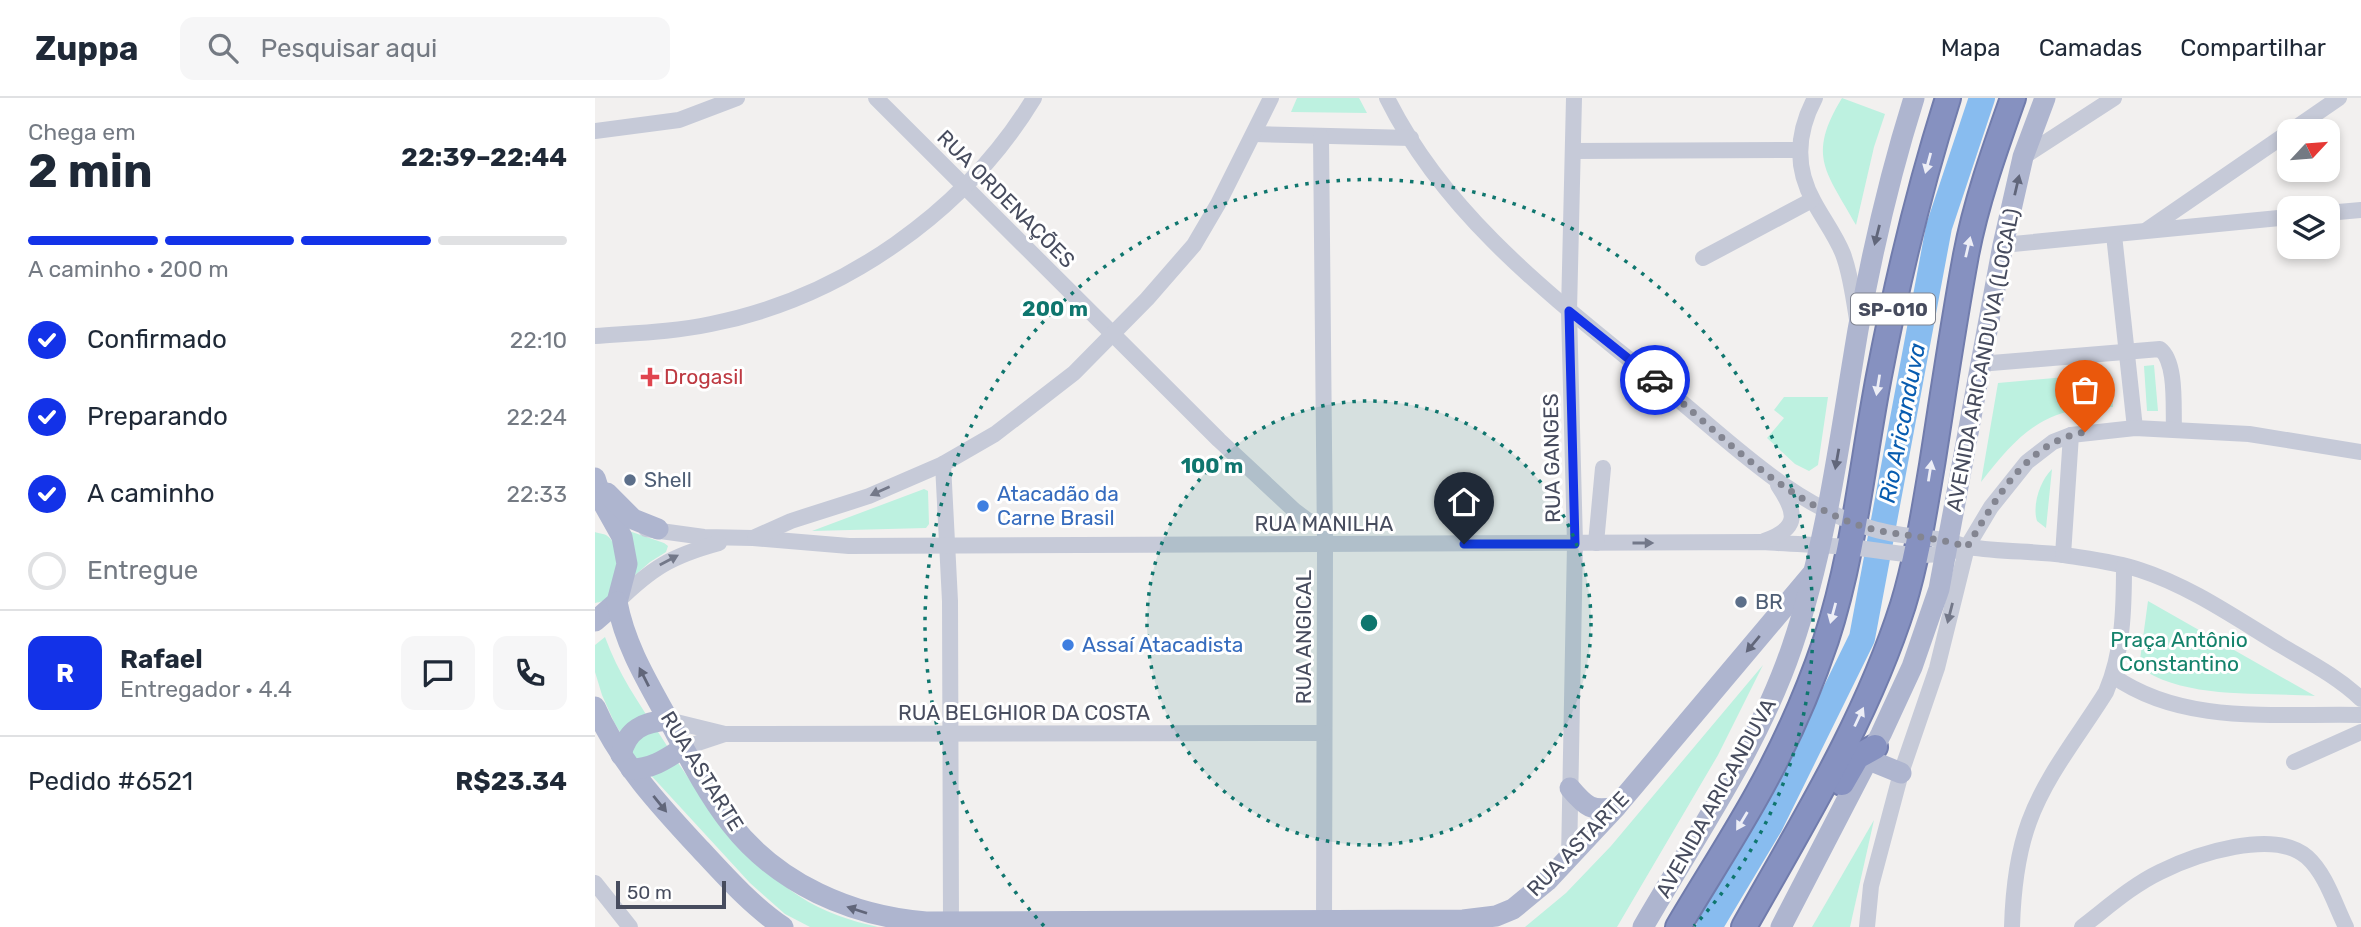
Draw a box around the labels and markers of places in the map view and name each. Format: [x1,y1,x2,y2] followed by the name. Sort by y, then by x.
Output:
[2055,360,2115,432] pin
[664,364,743,389] place label: Drogasil
[642,369,658,385] marker: Drogasil
[644,467,692,492] place label: Shell
[622,472,638,488] marker: Shell
[1434,472,1494,544] pin
[997,481,1119,530] place label: Atacadão da Carne Brasil
[975,498,991,514] marker: Atacadão da Carne Brasil
[1755,589,1783,614] place label: BR
[1733,594,1749,610] marker: BR
[1357,611,1381,635] centre of rings
[1082,632,1243,657] place label: Assaí Atacadista
[1060,637,1076,653] marker: Assaí Atacadista

